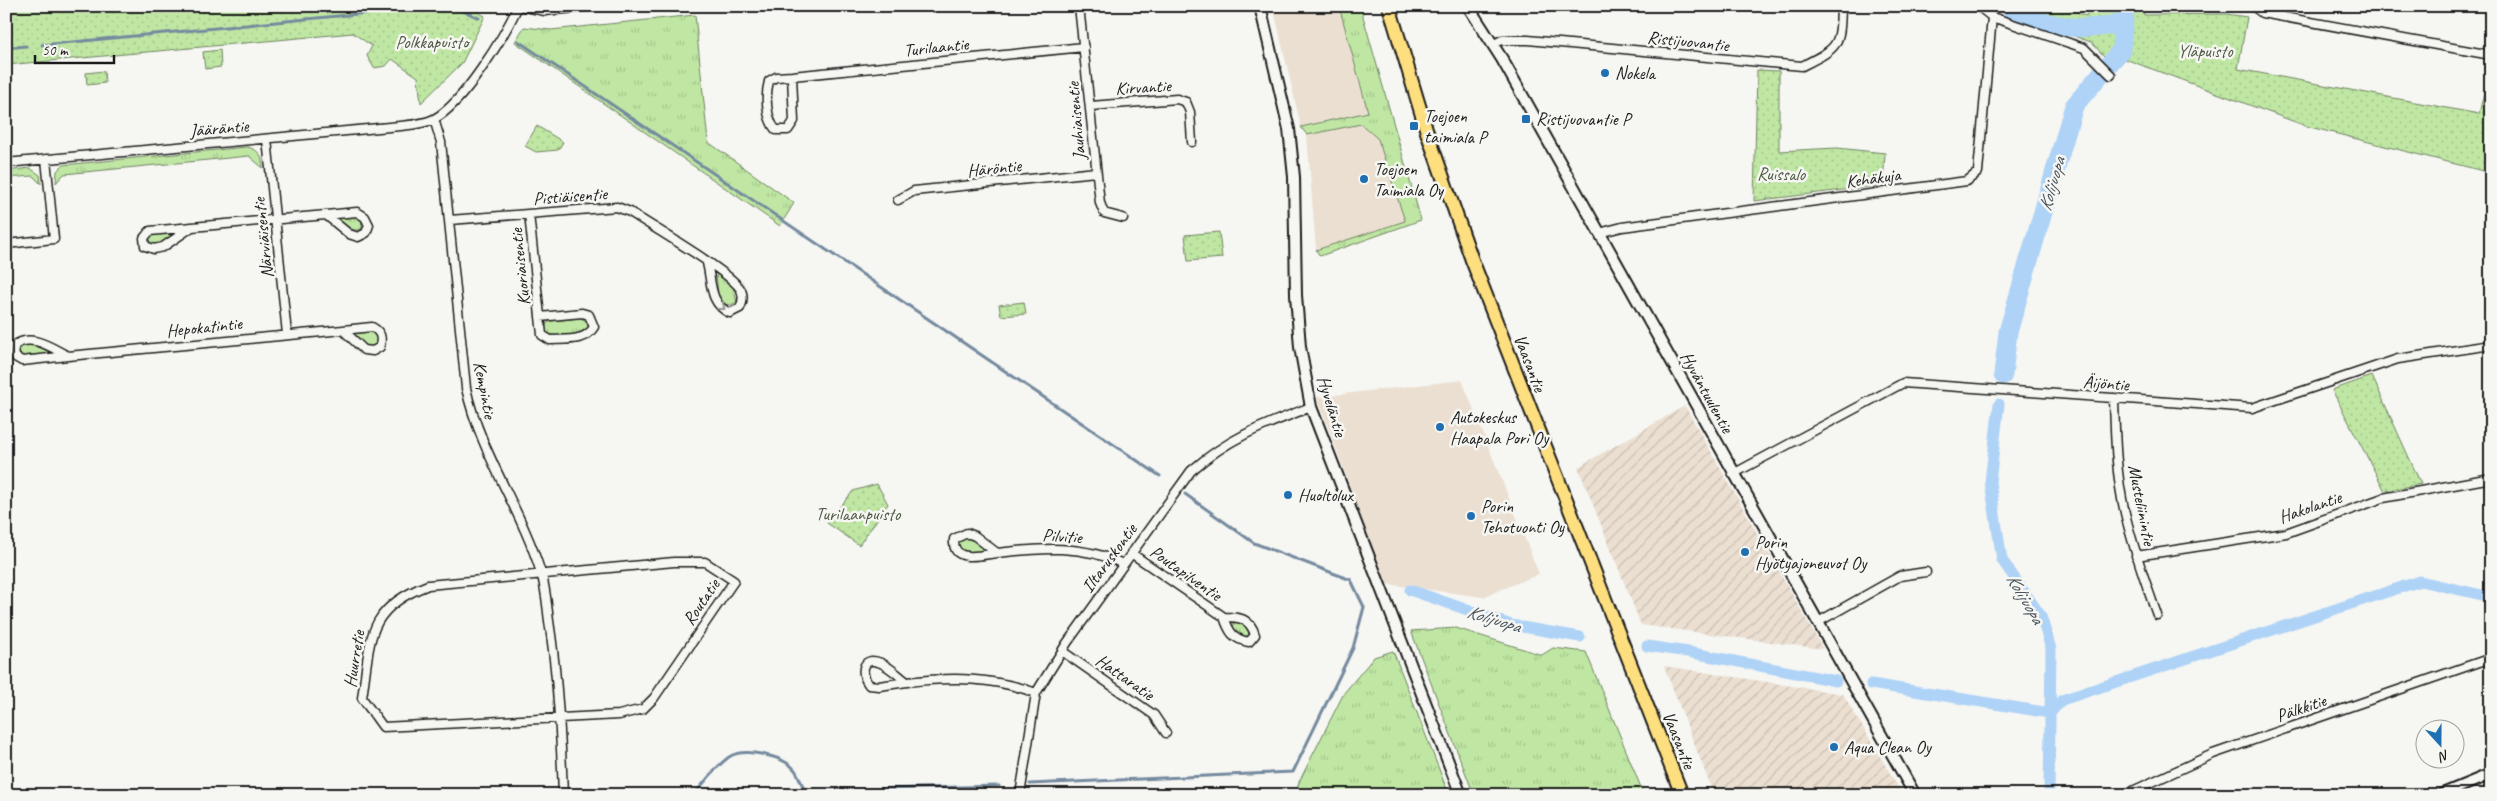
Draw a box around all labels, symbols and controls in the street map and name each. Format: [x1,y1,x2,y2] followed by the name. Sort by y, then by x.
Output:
[1646,26,1731,56] street label: Ristijuovantie
[396,31,470,53] park label: Polkkapuisto
[35,32,114,64] scale bar
[903,33,970,61] street label: Turilaantie
[2177,40,2234,62] park label: Yläpuisto
[42,41,69,60] text: 50 m
[1615,62,1657,84] place label: Nokela
[1599,67,1611,79] marker: Nokela
[1115,75,1172,99] street label: Kirvantie
[1062,80,1090,162] street label: Jauhiaisentie
[1424,105,1489,148] place label: Toejoen taimiala P
[1536,108,1633,130] place label: Ristijuovantie P
[1520,113,1532,125] marker: Ristijuovantie P
[188,114,250,142] street label: Jääräntie
[1408,120,1420,132] marker: Toejoen taimiala P
[2033,153,2072,214] water label: Kolijuopa
[966,154,1023,182] street label: Häröntie
[1374,158,1445,201] place label: Toejoen Taimiala Oy
[1757,163,1807,185] park label: Ruissalo
[1844,163,1903,193] street label: Kehäkuja
[1358,173,1370,185] marker: Toejoen Taimiala Oy
[532,182,609,210] street label: Pistiäisentie
[248,195,278,279] street label: Närviäisentie
[505,226,535,307] street label: Kuoriaisentie
[716,301,726,310] one-way arrow
[165,312,244,342] street label: Hepokatintie
[1509,331,1551,396] street label: Vaasantie
[1676,347,1739,438] street label: Hyväntuulentie
[469,360,502,422] street label: Kempintie
[2082,370,2131,396] street label: Äijöntie
[1312,373,1352,440] street label: Hyveläntie
[1450,406,1550,449] place label: Autokeskus Haapala Pori Oy
[1434,421,1446,433] marker: Autokeskus Haapala Pori Oy
[2123,463,2161,548] street label: Musteliinintie
[1298,484,1354,506] place label: Huoltolux
[2276,486,2345,528] street label: Hakolantie
[1282,489,1294,501] marker: Huoltolux
[1481,495,1566,538] place label: Porin Tehotuonti Oy
[816,503,902,525] park label: Turilaanpuisto
[1465,510,1477,522] marker: Porin Tehotuonti Oy
[1077,518,1142,597] street label: Iltaruskontie
[1042,524,1084,548] street label: Pilvitie
[1755,531,1868,574] place label: Porin Hyötyajoneuvot Oy
[1146,540,1227,606] street label: Poutapilventie
[1739,546,1751,558] marker: Porin Hyötyajoneuvot Oy
[2001,569,2051,630] water label: Kolijuopa
[678,574,725,629] street label: Routatie
[1464,600,1525,639] water label: Kolijuopa
[339,628,370,689] street label: Huurretie
[1092,649,1159,706] street label: Hattaratie
[2273,689,2330,727] street label: Pälkkitie
[1658,708,1701,773] street label: Vaasantie
[2414,718,2464,768] north arrow
[1844,736,1933,758] place label: Aqua Clean Oy
[1828,741,1840,753] marker: Aqua Clean Oy
[2435,746,2452,766] text: N

